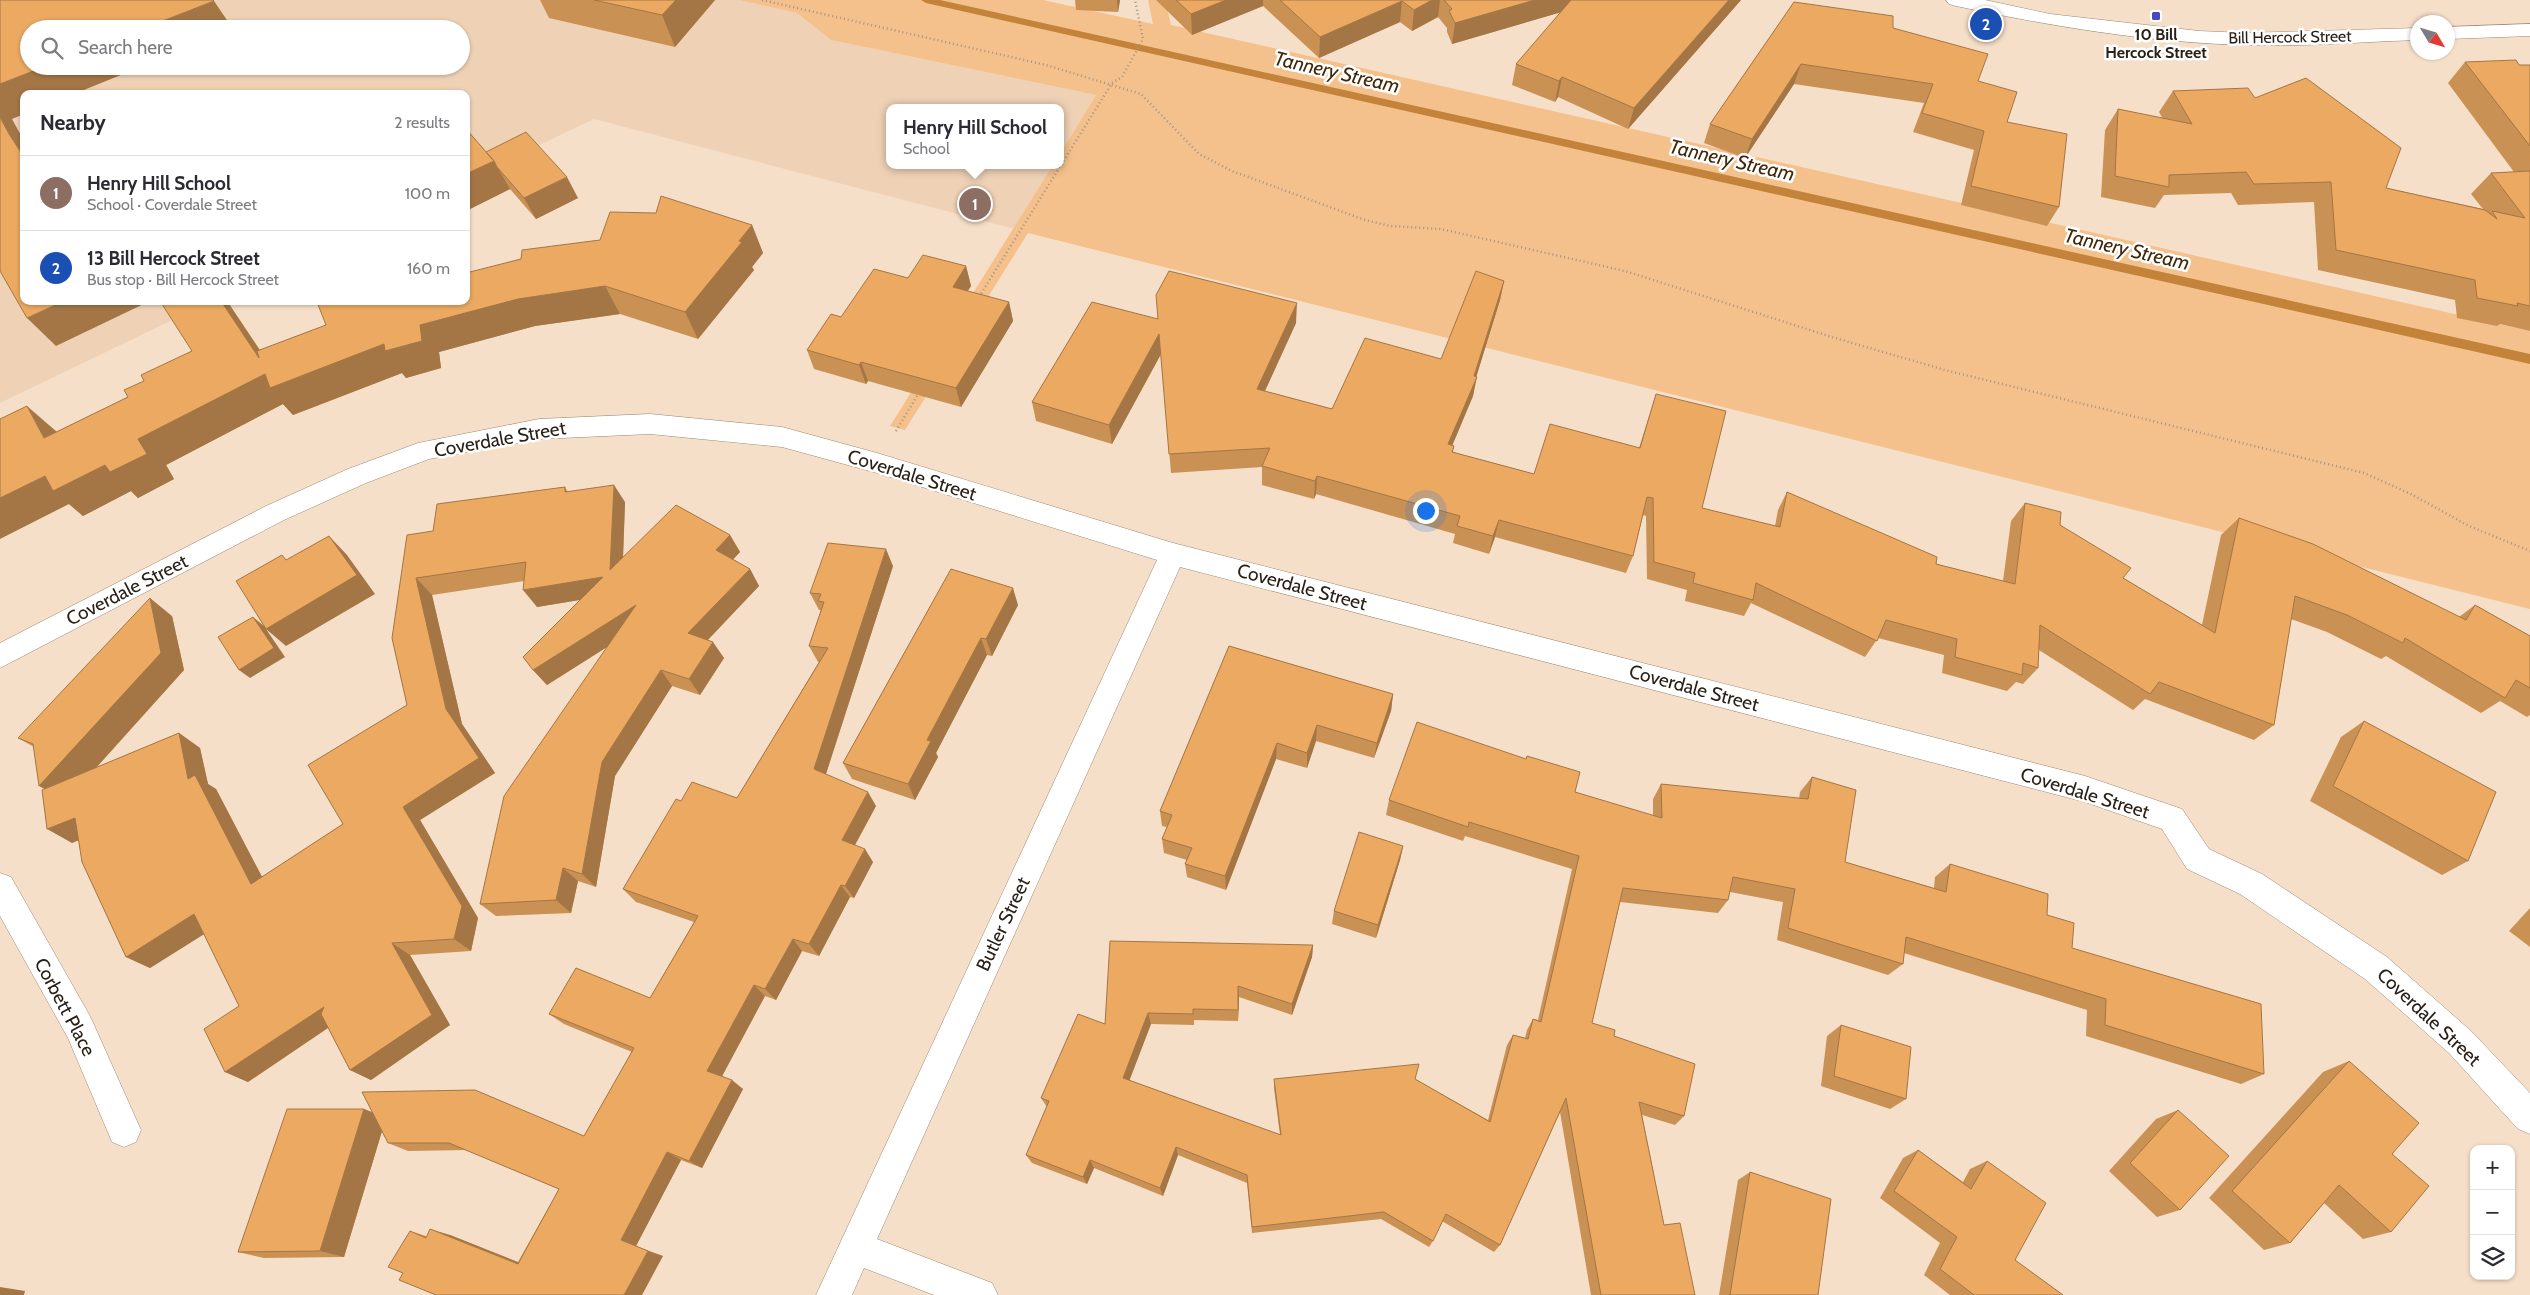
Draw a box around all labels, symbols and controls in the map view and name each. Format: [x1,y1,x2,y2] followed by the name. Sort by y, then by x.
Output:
[1970,5,2002,43] pin: 2
[2150,10,2162,22] marker: 10 Bill Hercock Street
[2410,15,2455,60] north arrow
[20,20,470,75] search box
[2105,25,2207,62] place label: 10 Bill Hercock Street
[2228,26,2352,48] street label: Bill Hercock Street
[38,34,66,62] icon: search
[78,36,172,59] text: Search here
[1272,46,1402,98] water label: Tannery Stream
[886,104,1064,169] popup
[40,110,106,135] text: Nearby
[394,113,450,132] text: 2 results
[903,116,1047,139] text: Henry Hill School
[1667,134,1797,186] water label: Tannery Stream
[903,139,950,158] text: School
[87,172,231,195] text: Henry Hill School
[53,184,59,203] text: 1
[405,184,450,203] text: 100 m
[959,185,991,223] pin: 1
[87,195,257,214] text: School · Coverdale Street
[2062,223,2192,275] water label: Tannery Stream
[87,247,260,270] text: 13 Bill Hercock Street
[52,259,60,278] text: 2
[407,259,450,278] text: 160 m
[87,270,279,289] text: Bus stop · Bill Hercock Street
[432,416,568,462] street label: Coverdale Street
[845,445,980,506] street label: Coverdale Street
[1413,498,1439,524] your location
[62,549,192,631] street label: Coverdale Street
[1235,559,1370,616] street label: Coverdale Street
[1627,660,1762,717] street label: Coverdale Street
[2018,763,2153,824] street label: Coverdale Street
[971,873,1035,975] street label: Butler Street
[30,954,101,1060] street label: Corbett Place
[2372,963,2486,1071] street label: Coverdale Street
[2470,1145,2515,1280] map controls
[2470,1145,2515,1190] button: +
[2470,1190,2515,1235] button: −
[2470,1235,2515,1280] button: layers

